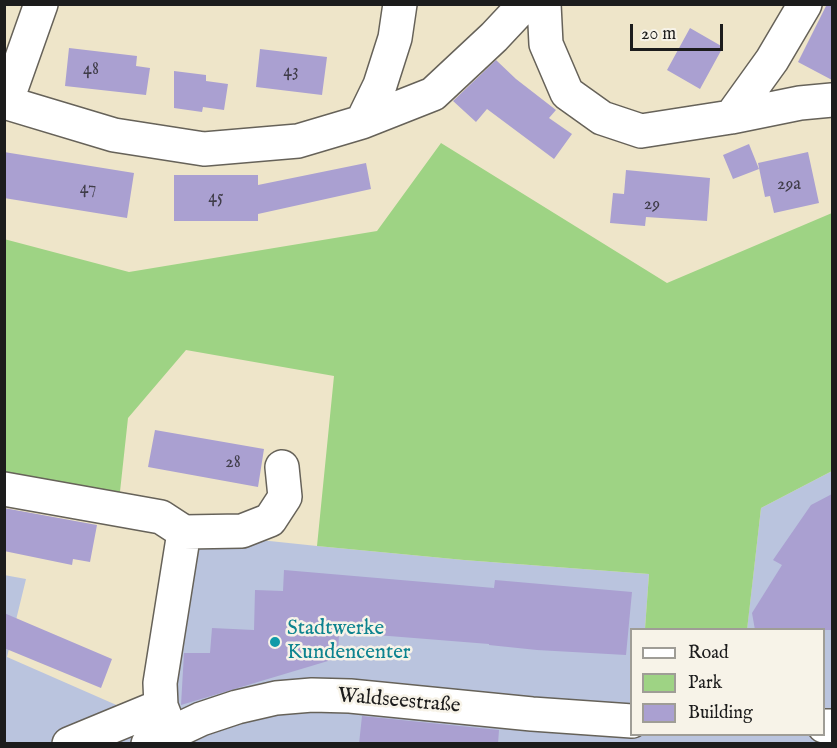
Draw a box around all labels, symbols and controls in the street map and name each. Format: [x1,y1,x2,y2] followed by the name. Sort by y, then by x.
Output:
[633,12,726,50] scale bar
[641,23,676,46] text: 20 m
[83,59,99,81] house number: 48
[283,61,299,83] house number: 43
[777,174,801,196] house number: 29a
[80,178,96,200] house number: 47
[208,187,224,209] house number: 45
[644,194,660,216] house number: 29
[225,452,241,474] house number: 28
[287,617,411,667] place label: Stadtwerke Kundencenter
[630,628,825,736] legend
[268,635,282,649] marker: Stadtwerke Kundencenter
[688,642,729,665] text: Road
[688,672,722,695] text: Park
[337,684,461,720] street label: Waldseestraße
[688,702,753,725] text: Building

